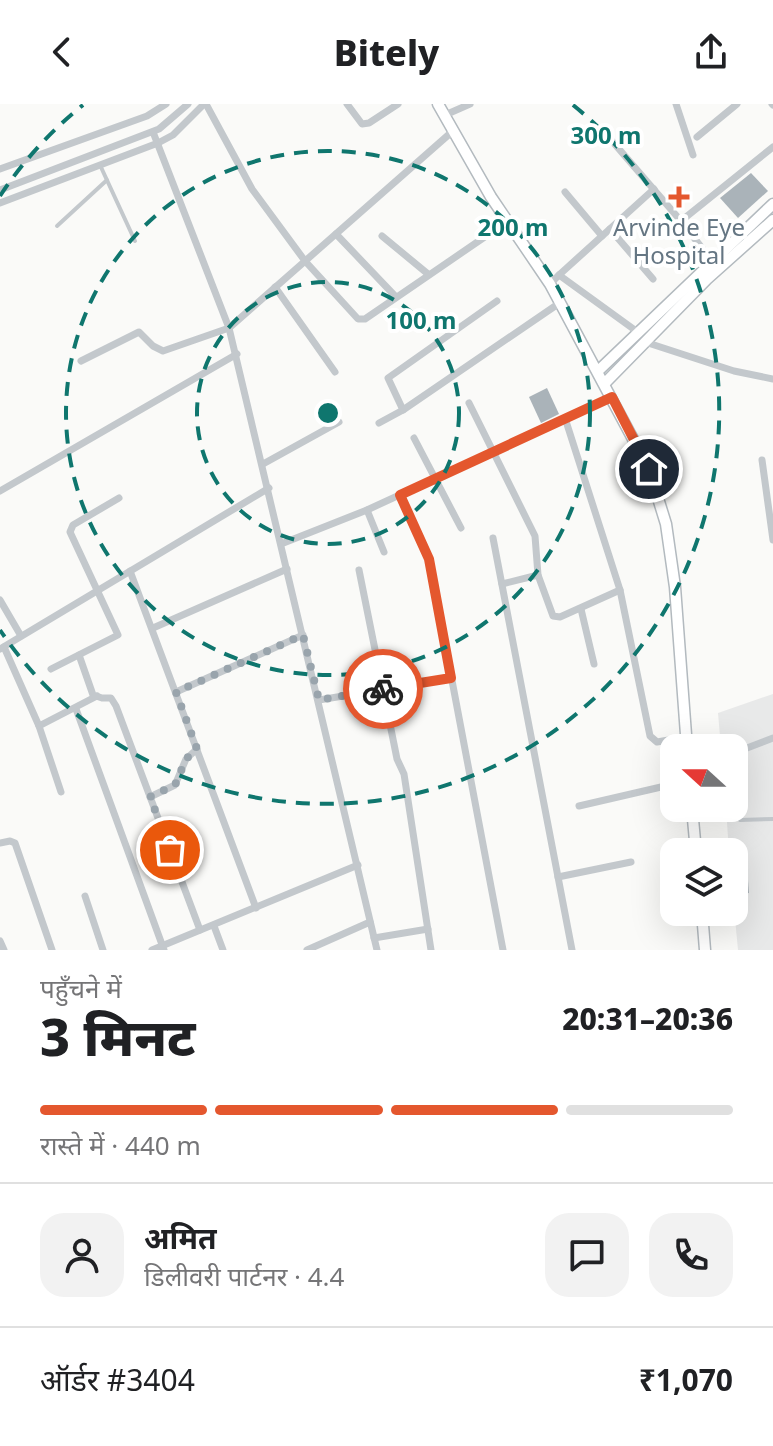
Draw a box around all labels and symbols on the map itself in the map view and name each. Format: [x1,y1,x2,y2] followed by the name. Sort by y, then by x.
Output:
[571,118,641,151] text: 300 m
[668,186,690,208] marker: Arvinde Eye Hospital
[478,210,548,243] text: 200 m
[613,210,745,271] place label: Arvinde Eye Hospital
[386,303,456,336] text: 100 m
[314,399,342,427] centre of rings
[615,435,683,503] pin
[343,649,423,729] courier
[660,734,748,822] north arrow
[136,816,204,884] pin

